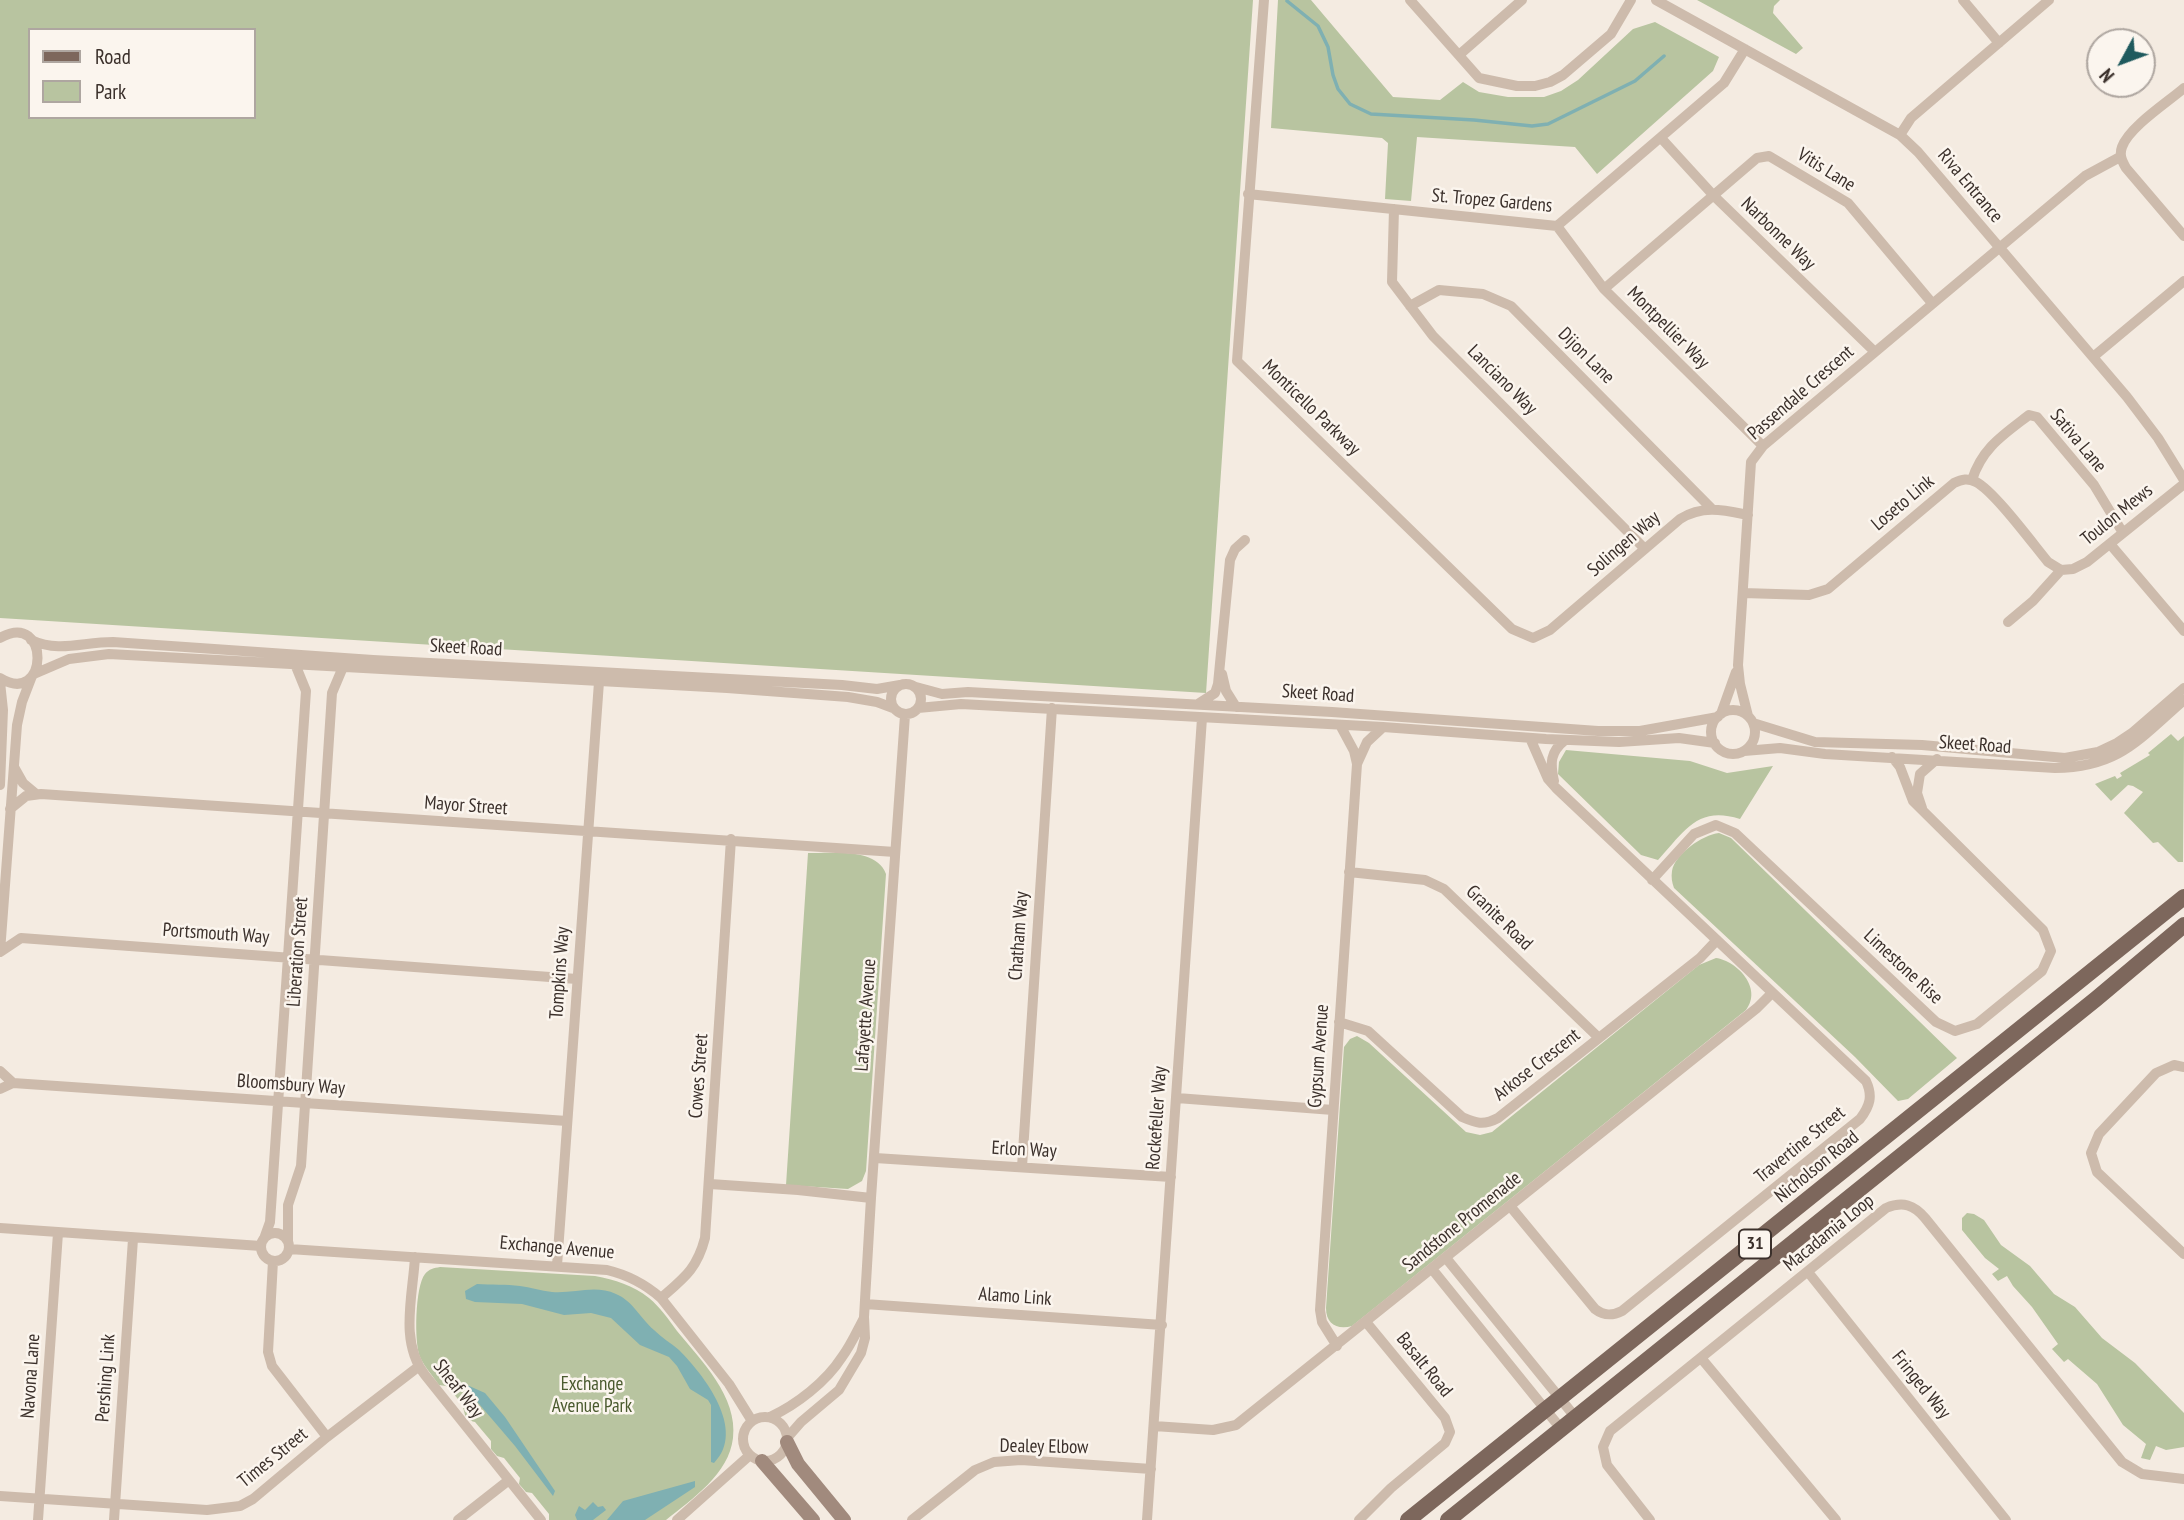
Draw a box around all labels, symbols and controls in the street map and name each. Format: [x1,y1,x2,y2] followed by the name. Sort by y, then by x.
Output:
[28,28,256,119] legend
[2086,28,2156,98] north arrow
[95,43,131,70] text: Road
[2094,64,2119,87] text: N
[95,78,126,105] text: Park
[1793,143,1859,197] street label: Vitis Lane
[1933,144,2007,228] street label: Riva Entrance
[1431,184,1553,218] street label: St. Tropez Gardens
[1736,193,1820,275] street label: Narbonne Way
[1622,282,1714,374] street label: Montpellier Way
[1553,323,1619,389] street label: Dijon Lane
[1462,340,1542,420] street label: Lanciano Way
[1743,341,1859,445] street label: Passendale Crescent
[1257,355,1365,461] street label: Monticello Parkway
[2045,405,2111,477] street label: Sativa Lane
[1867,470,1939,536] street label: Loseto Link
[2077,479,2157,551] street label: Toulon Mews
[1583,506,1665,582] street label: Solingen Way
[429,635,503,661] street label: Skeet Road
[1281,680,1355,708] street label: Skeet Road
[1938,731,2012,759] street label: Skeet Road
[423,792,509,820] street label: Mayor Street
[1461,881,1537,955] street label: Granite Road
[1005,891,1033,981] street label: Chatham Way
[283,896,313,1008] street label: Liberation Street
[162,919,270,949] street label: Portsmouth Way
[1859,925,1947,1009] street label: Limestone Rise
[545,926,575,1020] street label: Tompkins Way
[851,958,881,1072] street label: Lafayette Avenue
[1304,1003,1334,1109] street label: Gypsum Avenue
[1489,1024,1585,1106] street label: Arkose Crescent
[685,1033,713,1119] street label: Cowes Street
[1142,1065,1172,1171] street label: Rockefeller Way
[236,1070,346,1100] street label: Bloomsbury Way
[1750,1102,1850,1188] street label: Travertine Street
[1770,1126,1864,1208] street label: Nicholson Road
[991,1137,1057,1163] street label: Erlon Way
[1398,1167,1526,1277] street label: Sandstone Promenade
[1779,1190,1879,1276] street label: Macadamia Loop
[1739,1230,1771,1259] road number: 31
[499,1232,615,1264] street label: Exchange Avenue
[978,1283,1052,1311] street label: Alamo Link
[1391,1328,1457,1402] street label: Basalt Road
[17,1333,45,1419] street label: Navona Lane
[92,1333,120,1423] street label: Pershing Link
[1887,1346,1955,1424] street label: Fringed Way
[428,1355,488,1423] street label: Sheaf Way
[552,1374,632,1418] park label: Exchange Avenue Park
[234,1423,312,1493] street label: Times Street
[999,1435,1089,1459] street label: Dealey Elbow

